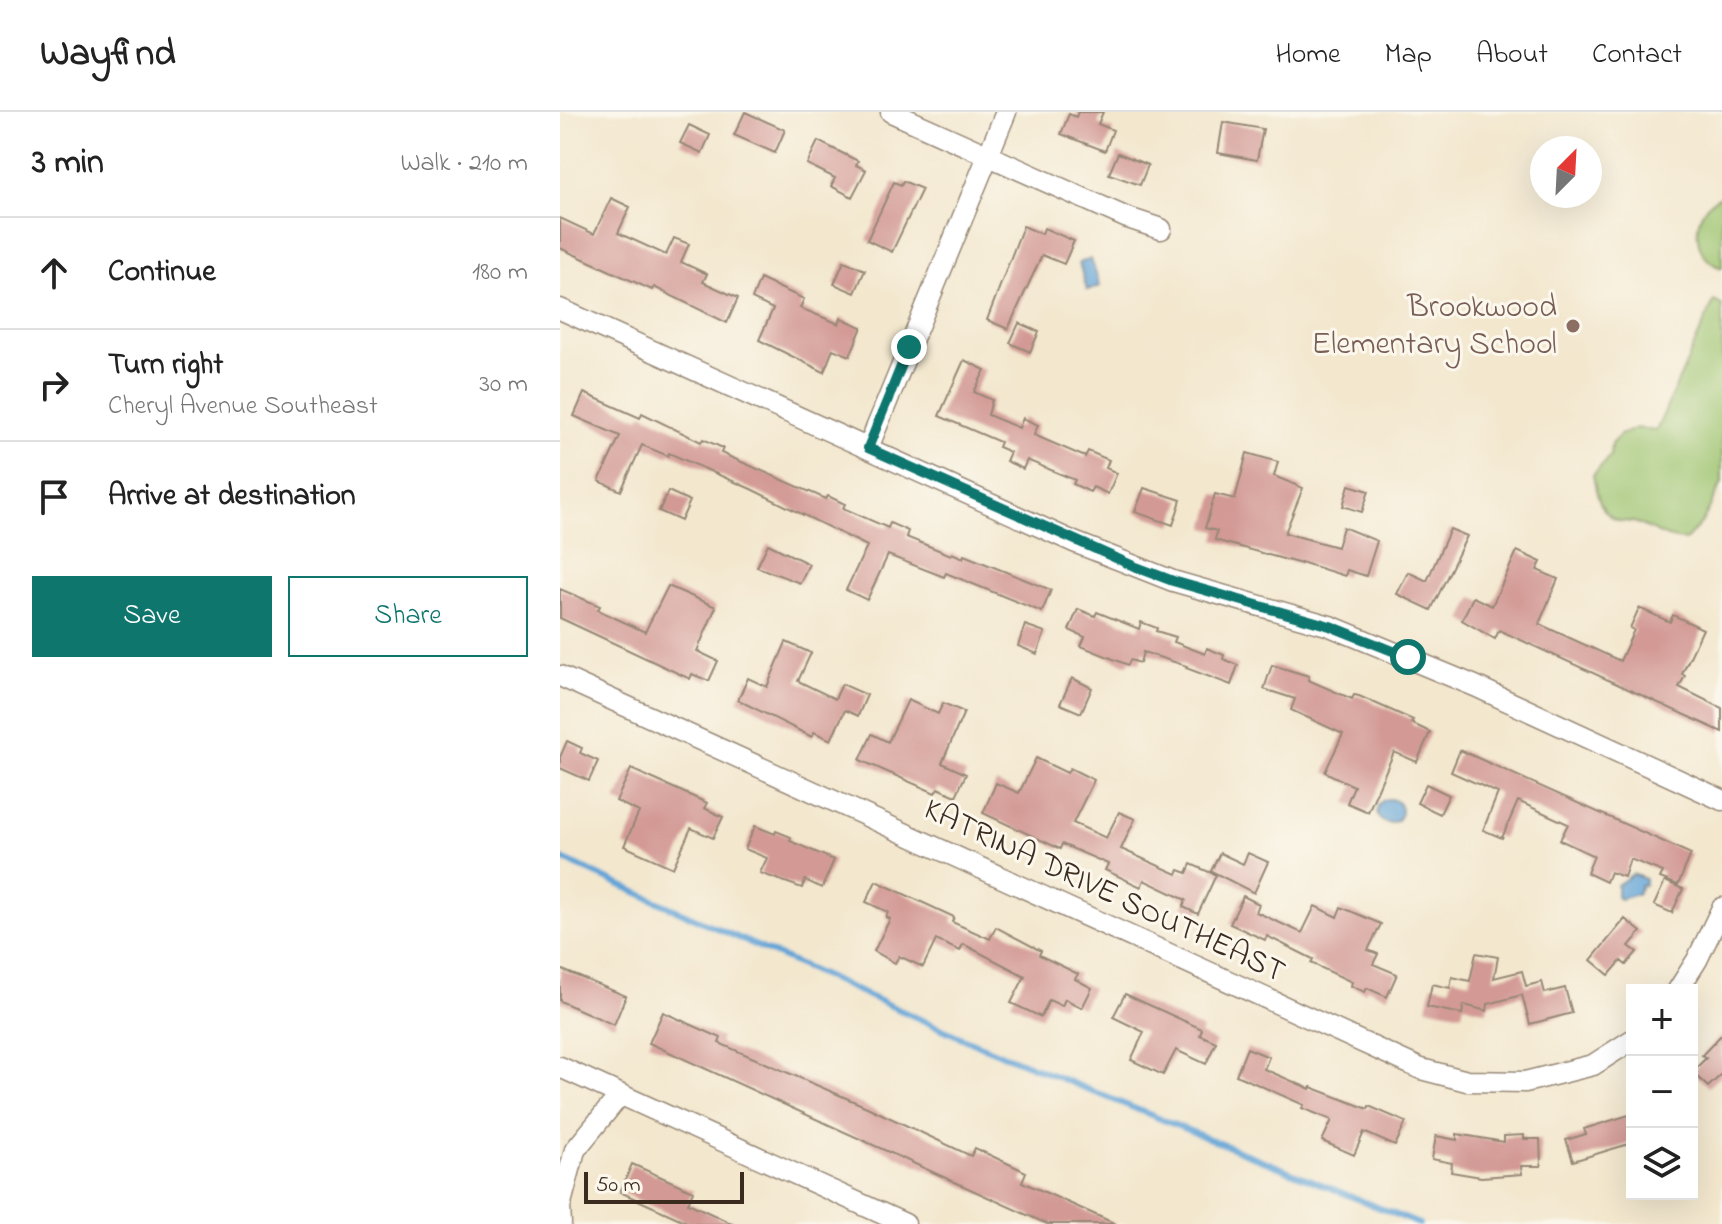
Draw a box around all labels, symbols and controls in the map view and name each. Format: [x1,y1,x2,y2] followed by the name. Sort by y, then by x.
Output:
[40,27,176,83] text: Wayfind
[1275,35,1341,76] text: Home
[1385,35,1432,76] text: Map
[1476,35,1548,76] text: About
[1592,35,1682,76] text: Contact
[1530,136,1602,208] north arrow
[32,139,104,189] text: 3 min
[400,145,528,183] text: Walk · 210 m
[32,251,76,295] icon: ahead
[108,251,216,295] text: Continue
[472,254,528,292] text: 180 m
[1312,285,1557,369] place label: Brookwood Elementary School
[1564,317,1582,335] marker: Brookwood Elementary School
[891,329,927,365] route end
[108,344,223,388] text: Turn right
[32,363,76,407] icon: right
[479,366,528,404] text: 30 m
[108,388,378,426] text: Cheryl Avenue Southeast
[32,475,76,519] icon: arrive
[108,475,356,519] text: Arrive at destination
[32,576,272,657] button: Save
[288,576,528,657] button: Share
[1390,639,1426,675] route start
[916,787,1292,997] street label: KATRINA DRIVE SOUTHEAST
[1626,984,1698,1200] map controls
[1626,984,1698,1056] button: +
[1626,1056,1698,1128] button: −
[1626,1128,1698,1200] button: layers
[584,1168,744,1204] scale bar
[596,1170,641,1202] text: 50 m

